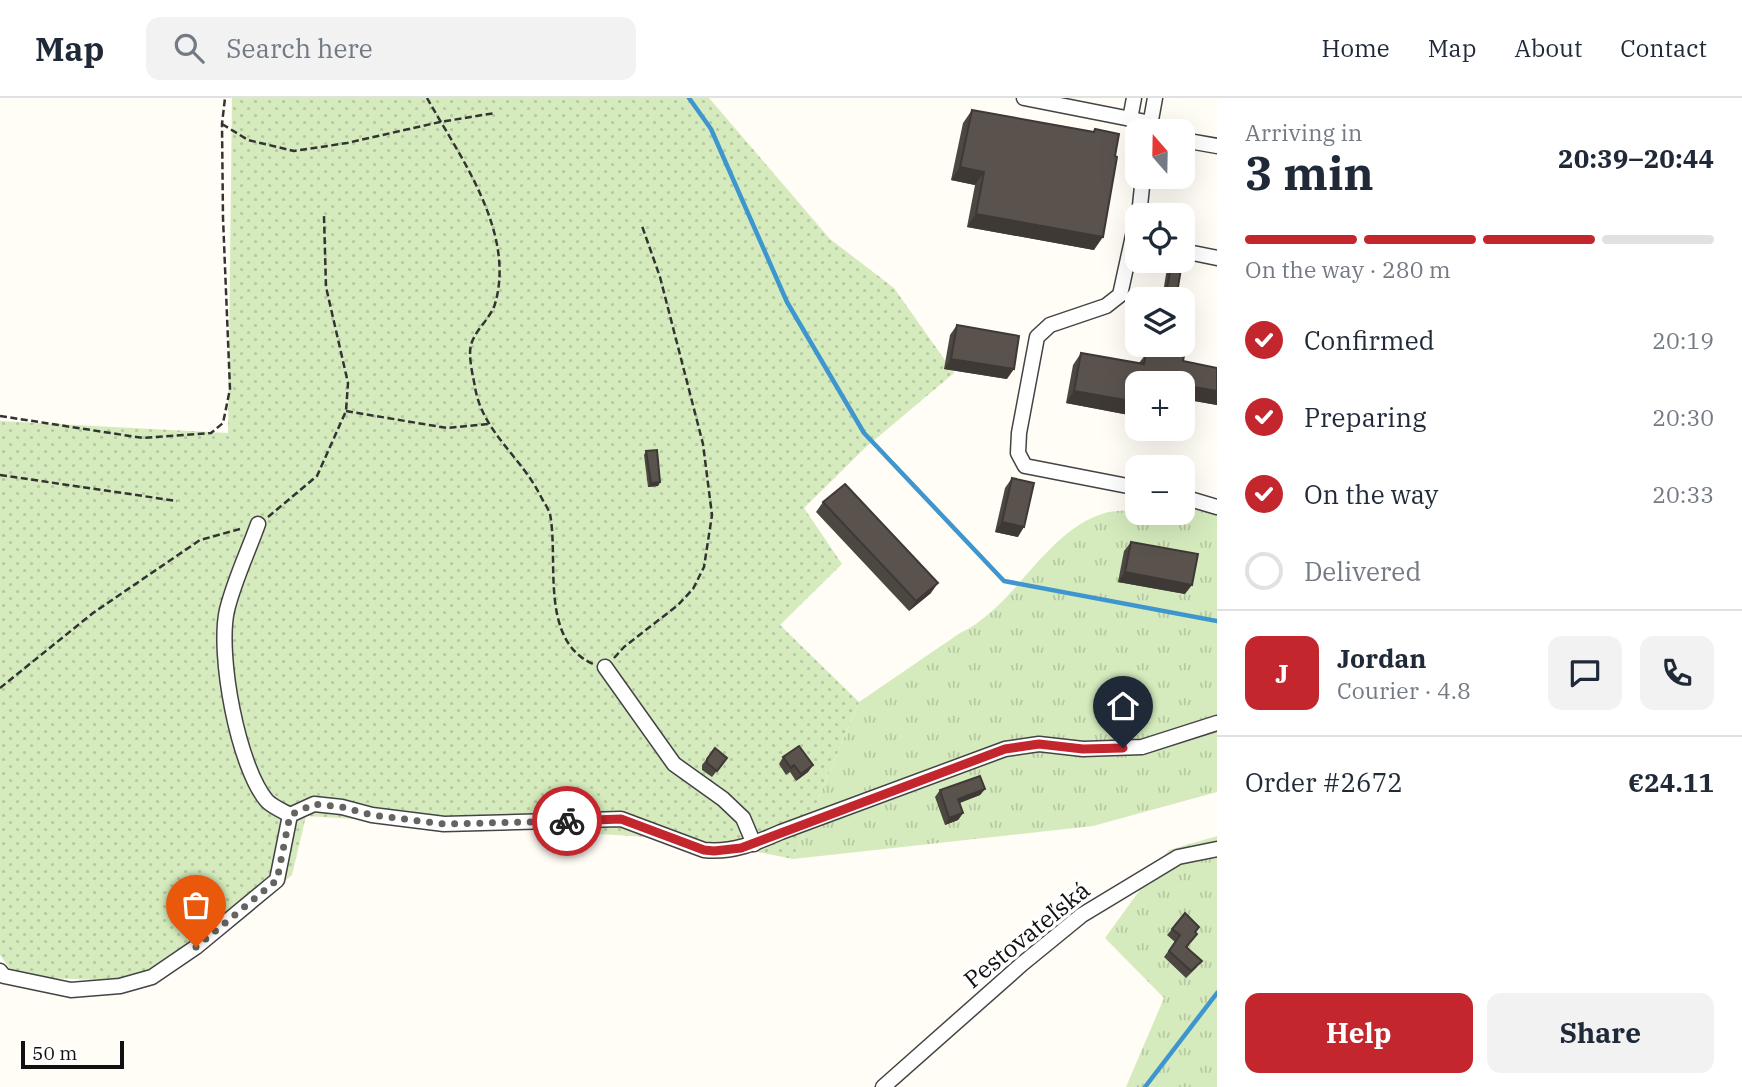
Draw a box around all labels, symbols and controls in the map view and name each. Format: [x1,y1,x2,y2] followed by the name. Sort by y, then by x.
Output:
[146,17,636,80] search box
[35,27,104,70] text: Map
[170,29,208,67] icon: search
[226,31,373,65] text: Search here
[1322,32,1390,64] text: Home
[1428,32,1476,64] text: Map
[1514,32,1582,64] text: About
[1620,32,1707,64] text: Contact
[1245,117,1362,147] text: Arriving in
[1125,119,1195,189] north arrow
[1125,119,1195,525] map controls
[1558,141,1714,175] text: 20:39–20:44
[1245,143,1374,203] text: 3 min
[1125,203,1195,273] button: locate
[1245,254,1451,284] text: On the way · 280 m
[1125,287,1195,357] button: layers
[1245,321,1283,359] icon: check
[1304,323,1435,357] text: Confirmed
[1652,325,1714,355] text: 20:19
[1125,371,1195,441] button: +
[1245,398,1283,436] icon: check
[1304,400,1426,434] text: Preparing
[1652,402,1714,432] text: 20:30
[1125,455,1195,525] button: −
[1245,475,1283,513] icon: check
[1304,477,1438,511] text: On the way
[1652,479,1714,509] text: 20:33
[1304,554,1421,588] text: Delivered
[1548,636,1622,710] button: chat
[1640,636,1714,710] button: phone
[1337,641,1427,675] text: Jordan
[1275,656,1289,690] text: J
[1337,675,1471,705] text: Courier · 4.8
[1093,676,1153,748] pin
[1104,687,1142,725] icon: home
[1245,765,1403,799] text: Order #2672
[1628,765,1714,799] text: €24.11
[532,786,602,856] courier
[548,802,586,840] icon: bike
[957,874,1096,995] street label: Pestovateľská
[166,875,226,947] pin
[177,886,215,924] icon: bag
[1245,993,1473,1073] button: Help
[1487,993,1714,1073] button: Share
[21,1038,124,1070] scale bar
[32,1041,77,1065] text: 50 m

